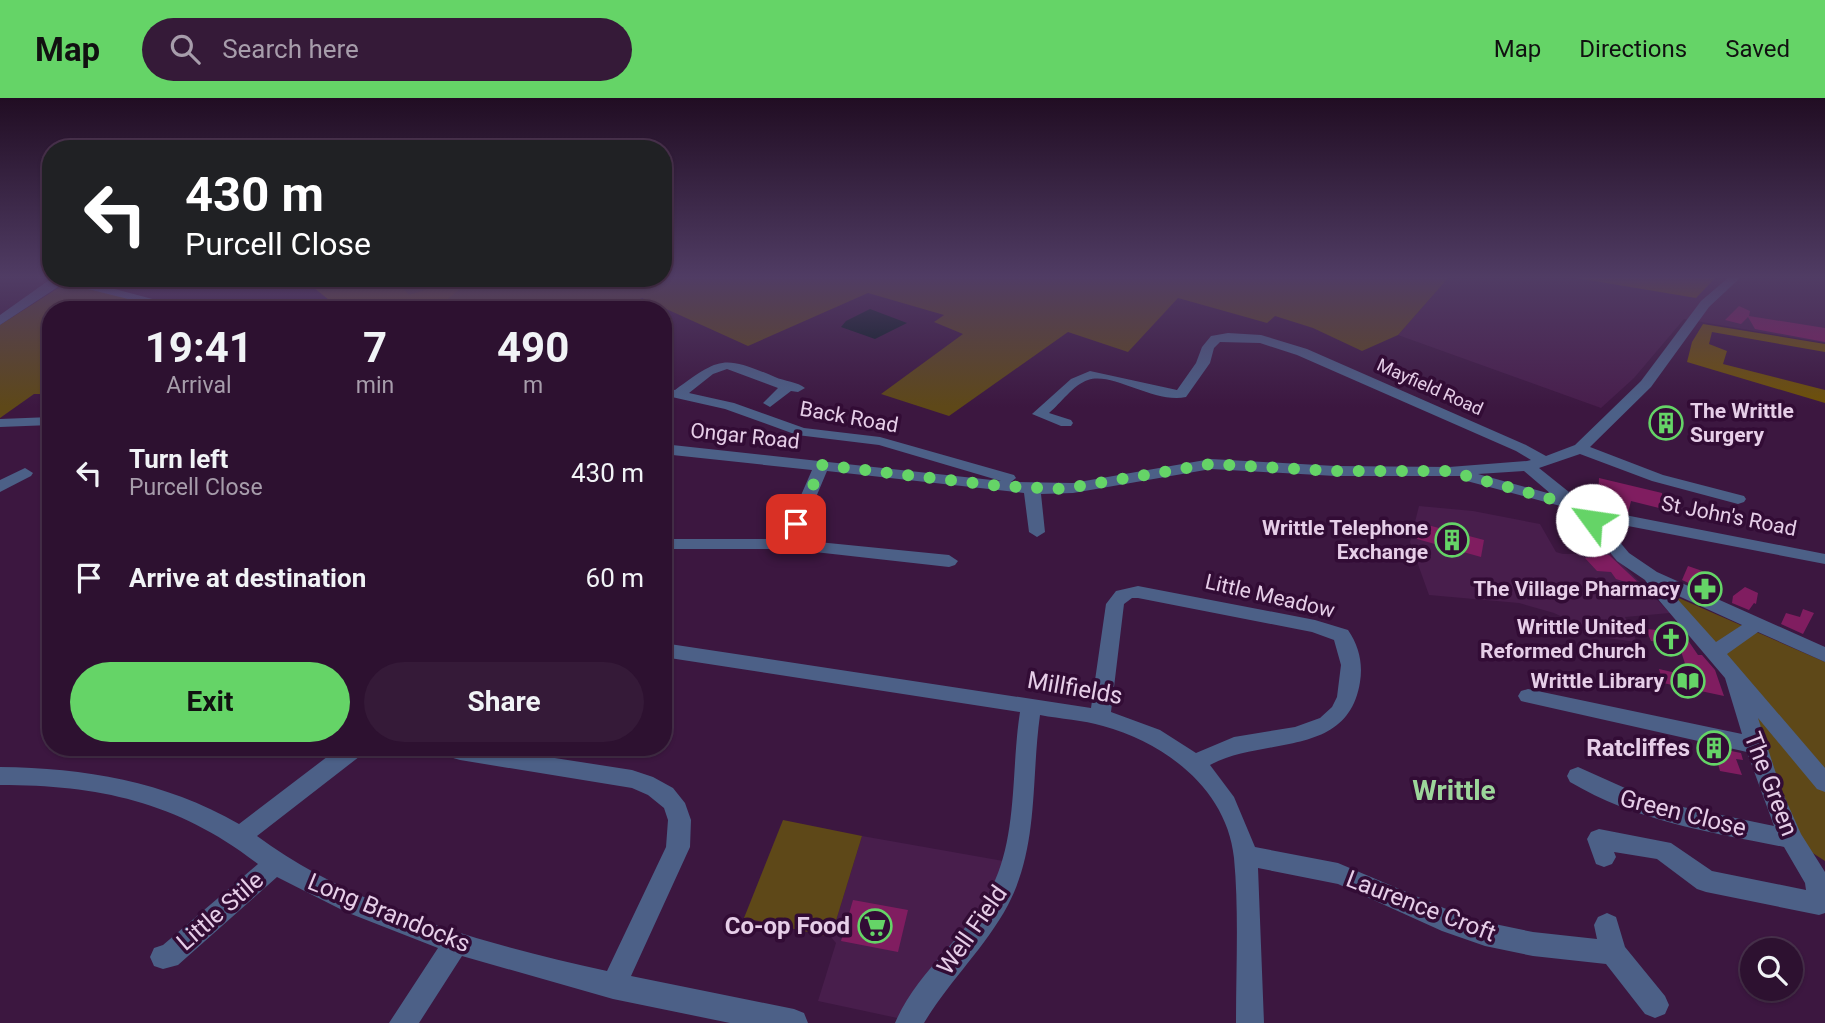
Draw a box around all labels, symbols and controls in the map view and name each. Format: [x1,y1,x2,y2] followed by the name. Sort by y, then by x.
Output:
[142,18,632,81] search box
[35,30,100,69] text: Map
[166,30,204,68] icon: search
[222,34,359,64] text: Search here
[1494,35,1541,63] text: Map
[1579,35,1687,63] text: Directions
[1725,35,1790,63] text: Saved
[185,166,324,223] text: 430 m
[70,168,161,259] icon: left
[185,225,371,263] text: Purcell Close
[145,323,253,372] text: 19:41
[363,323,387,372] text: 7
[497,323,569,372] text: 490
[1374,354,1486,419] street label: Mayfield Road
[166,372,232,399] text: Arrival
[356,372,394,399] text: min
[523,372,543,399] text: m
[798,397,900,437] street label: Back Road
[1690,399,1794,447] place label: The Writtle Surgery
[1647,404,1685,442] building icon: The Writtle Surgery
[689,418,801,454] street label: Ongar Road
[129,444,228,474] text: Turn left
[70,454,108,492] icon: left
[571,458,644,488] text: 430 m
[129,474,263,501] text: Purcell Close
[1555,483,1629,557] position arrow
[1659,491,1799,541] street label: St John's Road
[766,494,826,554] pin
[777,505,815,543] icon: arrive
[1262,516,1428,564] place label: Writtle Telephone Exchange
[1433,521,1471,559] building icon: Writtle Telephone Exchange
[70,559,108,597] icon: arrive
[129,563,366,593] text: Arrive at destination
[586,563,644,593] text: 60 m
[1203,569,1337,623] street label: Little Meadow
[1686,570,1724,608] pharmacy icon: The Village Pharmacy
[1473,577,1680,601] place label: The Village Pharmacy
[1480,615,1646,663] place label: Writtle United Reformed Church
[1652,620,1690,658] church icon: Writtle United Reformed Church
[70,662,350,742] button: Exit
[364,662,644,742] button: Share
[1669,662,1707,700] library icon: Writtle Library
[1025,666,1125,710] street label: Millfields
[1530,669,1664,693] place label: Writtle Library
[1738,728,1804,840] street label: The Green
[1695,729,1733,767] building icon: Ratcliffes
[1586,734,1690,762] place label: Ratcliffes
[1412,774,1496,807] district label: Writtle
[1617,784,1749,842] street label: Green Close
[1342,865,1500,947] street label: Laurence Croft
[171,866,269,956] street label: Little Stile
[304,868,474,958] street label: Long Brandocks
[931,880,1013,980] street label: Well Field
[856,907,894,945] supermarket icon: Co-op Food
[725,912,850,940] place label: Co-op Food
[1740,938,1803,1001] map controls
[1740,938,1803,1001] button: search

